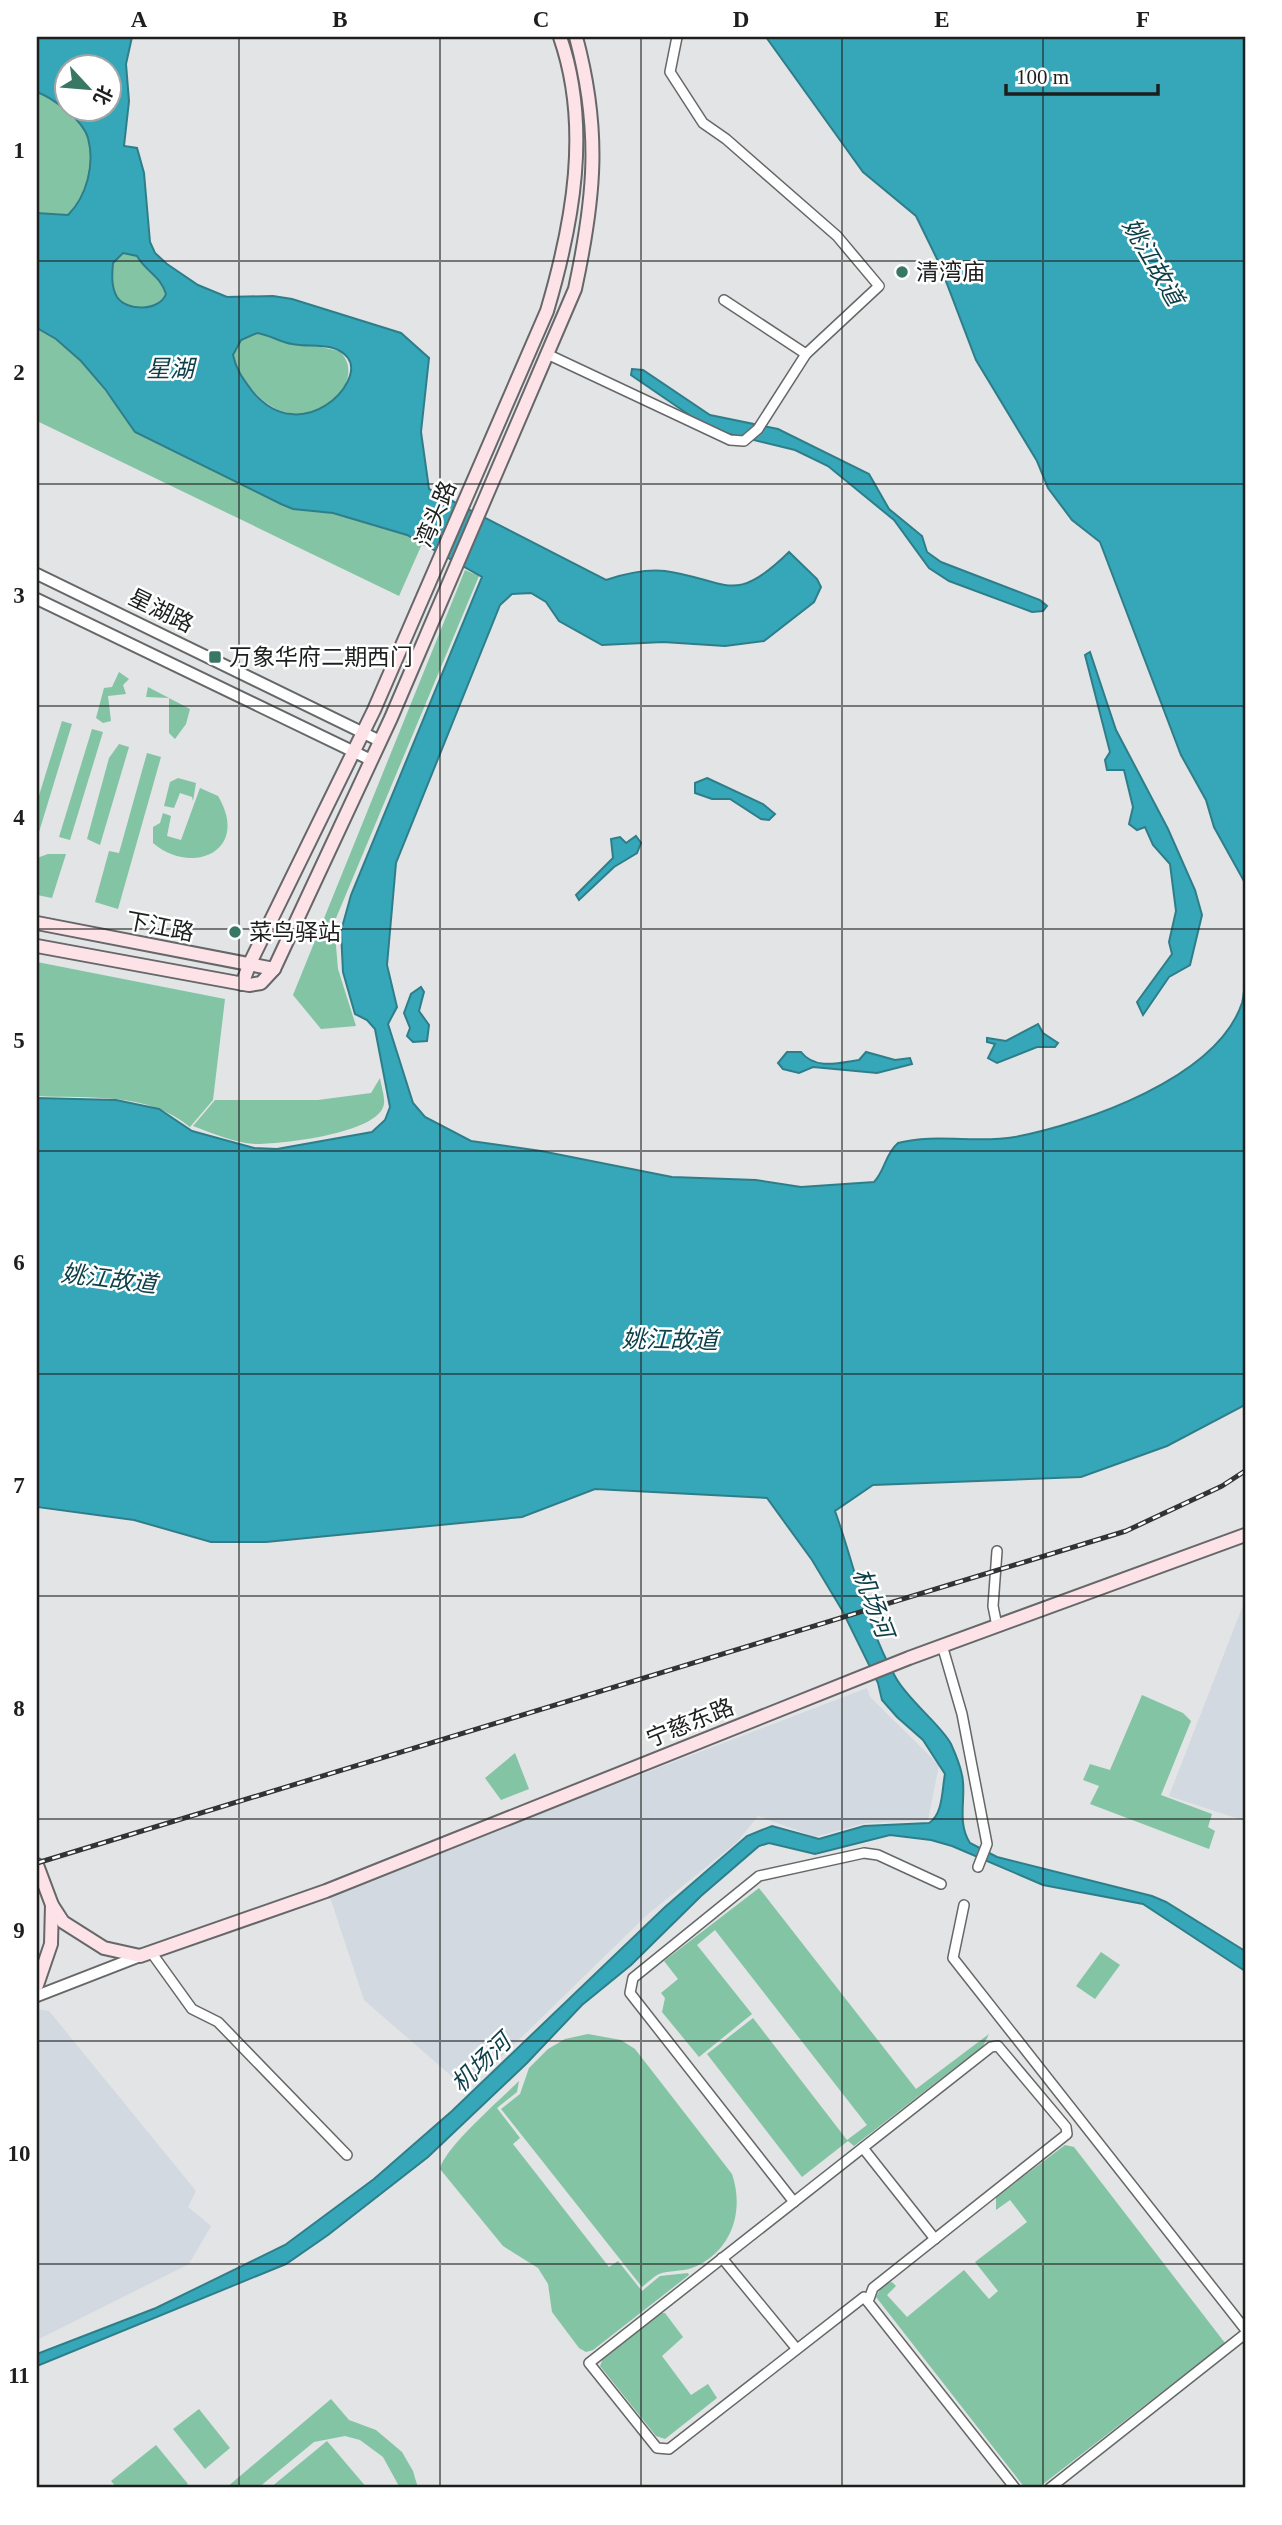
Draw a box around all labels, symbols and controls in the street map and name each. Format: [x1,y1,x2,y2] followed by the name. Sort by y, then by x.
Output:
[131,7,148,32] text: A
[332,7,348,32] text: B
[533,7,549,32] text: C
[733,7,749,32] text: D
[934,7,950,32] text: E
[1136,7,1150,32] text: F
[52,52,122,122] north arrow
[1006,52,1158,96] scale bar
[1016,65,1069,89] text: 100 m
[89,82,116,108] text: 北
[13,138,25,163] text: 1
[1118,214,1190,313] water label: 姚江故道
[916,260,985,285] place label: 清湾庙
[894,264,910,280] marker: 清湾庙
[146,356,198,382] water label: 星湖
[13,360,25,385] text: 2
[411,477,461,551] street label: 湾头路
[13,583,25,608] text: 3
[125,585,197,637] street label: 星湖路
[229,645,413,670] place label: 万象华府二期西门
[207,649,223,665] marker: 万象华府二期西门
[13,805,25,830] text: 4
[124,908,196,946] street label: 下江路
[249,920,341,945] place label: 菜鸟驿站
[227,924,243,940] marker: 菜鸟驿站
[13,1028,25,1053] text: 5
[13,1250,25,1275] text: 6
[60,1260,161,1298] water label: 姚江故道
[622,1326,721,1354] water label: 姚江故道
[13,1473,25,1498] text: 7
[848,1565,899,1645] water label: 机场河
[643,1694,737,1752] street label: 宁慈东路
[13,1696,25,1721] text: 8
[13,1918,25,1943] text: 9
[446,2026,519,2097] water label: 机场河
[8,2141,31,2166] text: 10
[8,2363,30,2388] text: 11

